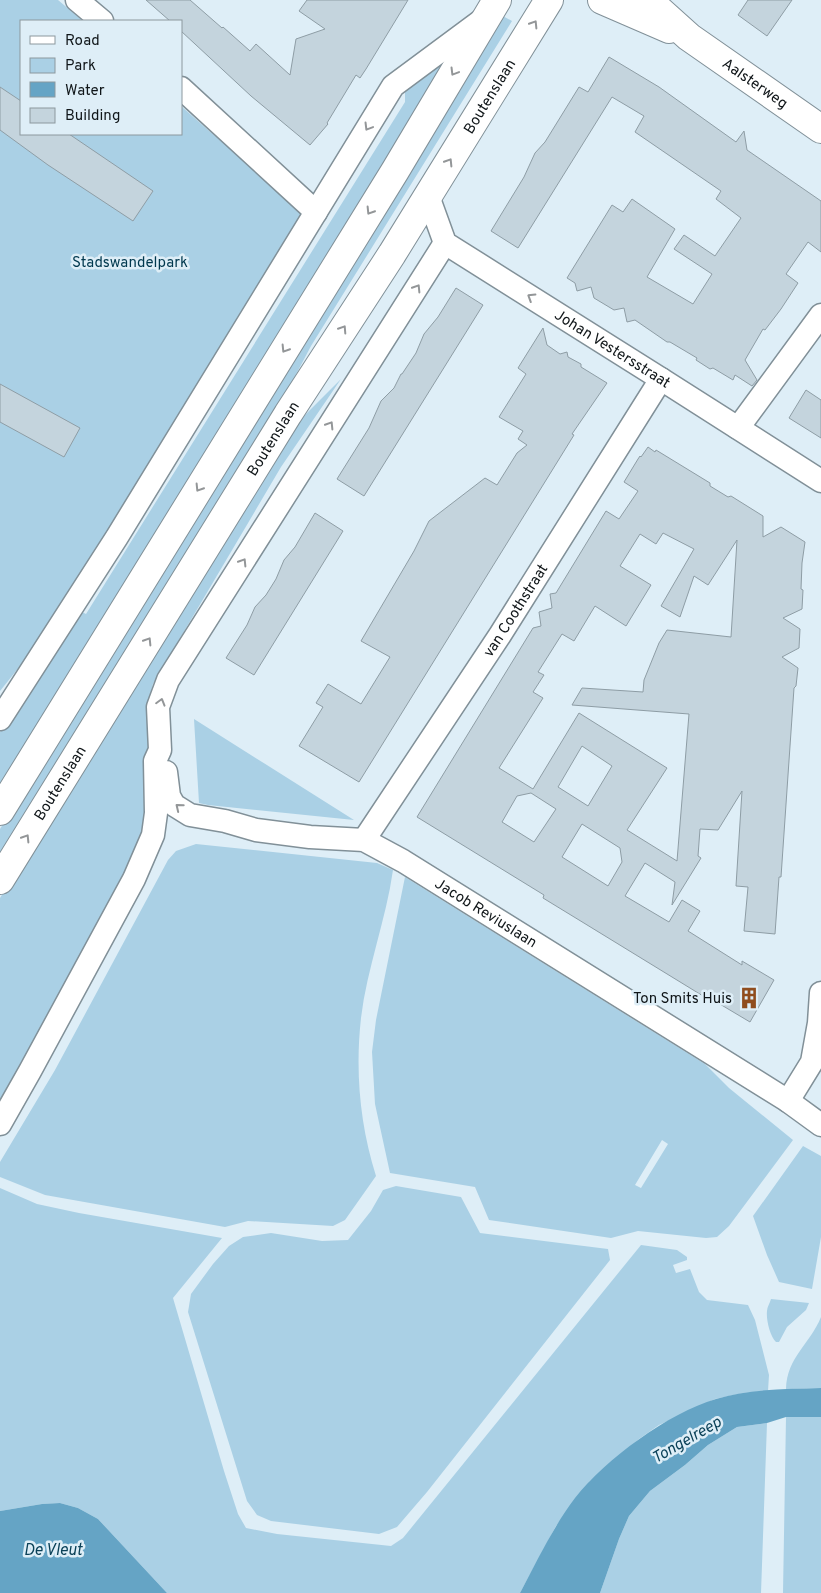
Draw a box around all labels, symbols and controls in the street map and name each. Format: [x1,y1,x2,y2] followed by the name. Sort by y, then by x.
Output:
[20,20,182,135] legend
[528,20,538,29] one-way arrow
[65,32,100,51] text: Road
[718,55,791,114] street label: Aalsterweg
[460,56,521,138] street label: Boutenslaan
[65,57,96,76] text: Park
[450,66,460,75] one-way arrow
[65,82,105,101] text: Water
[65,107,120,126] text: Building
[364,122,374,131] one-way arrow
[442,159,452,168] one-way arrow
[367,206,376,215] one-way arrow
[72,254,188,273] park label: Stadswandelpark
[410,284,420,293] one-way arrow
[527,294,536,303] one-way arrow
[550,306,673,393] street label: Johan Vestersstraat
[337,325,347,334] one-way arrow
[281,344,291,353] one-way arrow
[244,398,305,480] street label: Boutenslaan
[323,421,333,430] one-way arrow
[196,482,206,491] one-way arrow
[236,558,246,567] one-way arrow
[480,561,553,661] street label: van Coothstraat
[142,637,151,646] one-way arrow
[155,698,165,706] one-way arrow
[31,743,92,825] street label: Boutenslaan
[176,804,185,813] one-way arrow
[19,835,29,844] one-way arrow
[431,875,540,953] street label: Jacob Reviuslaan
[736,985,762,1011] building icon: Ton Smits Huis
[633,990,732,1009] place label: Ton Smits Huis
[649,1413,726,1469] water label: Tongelreep
[24,1541,84,1561] water label: De Vleut

